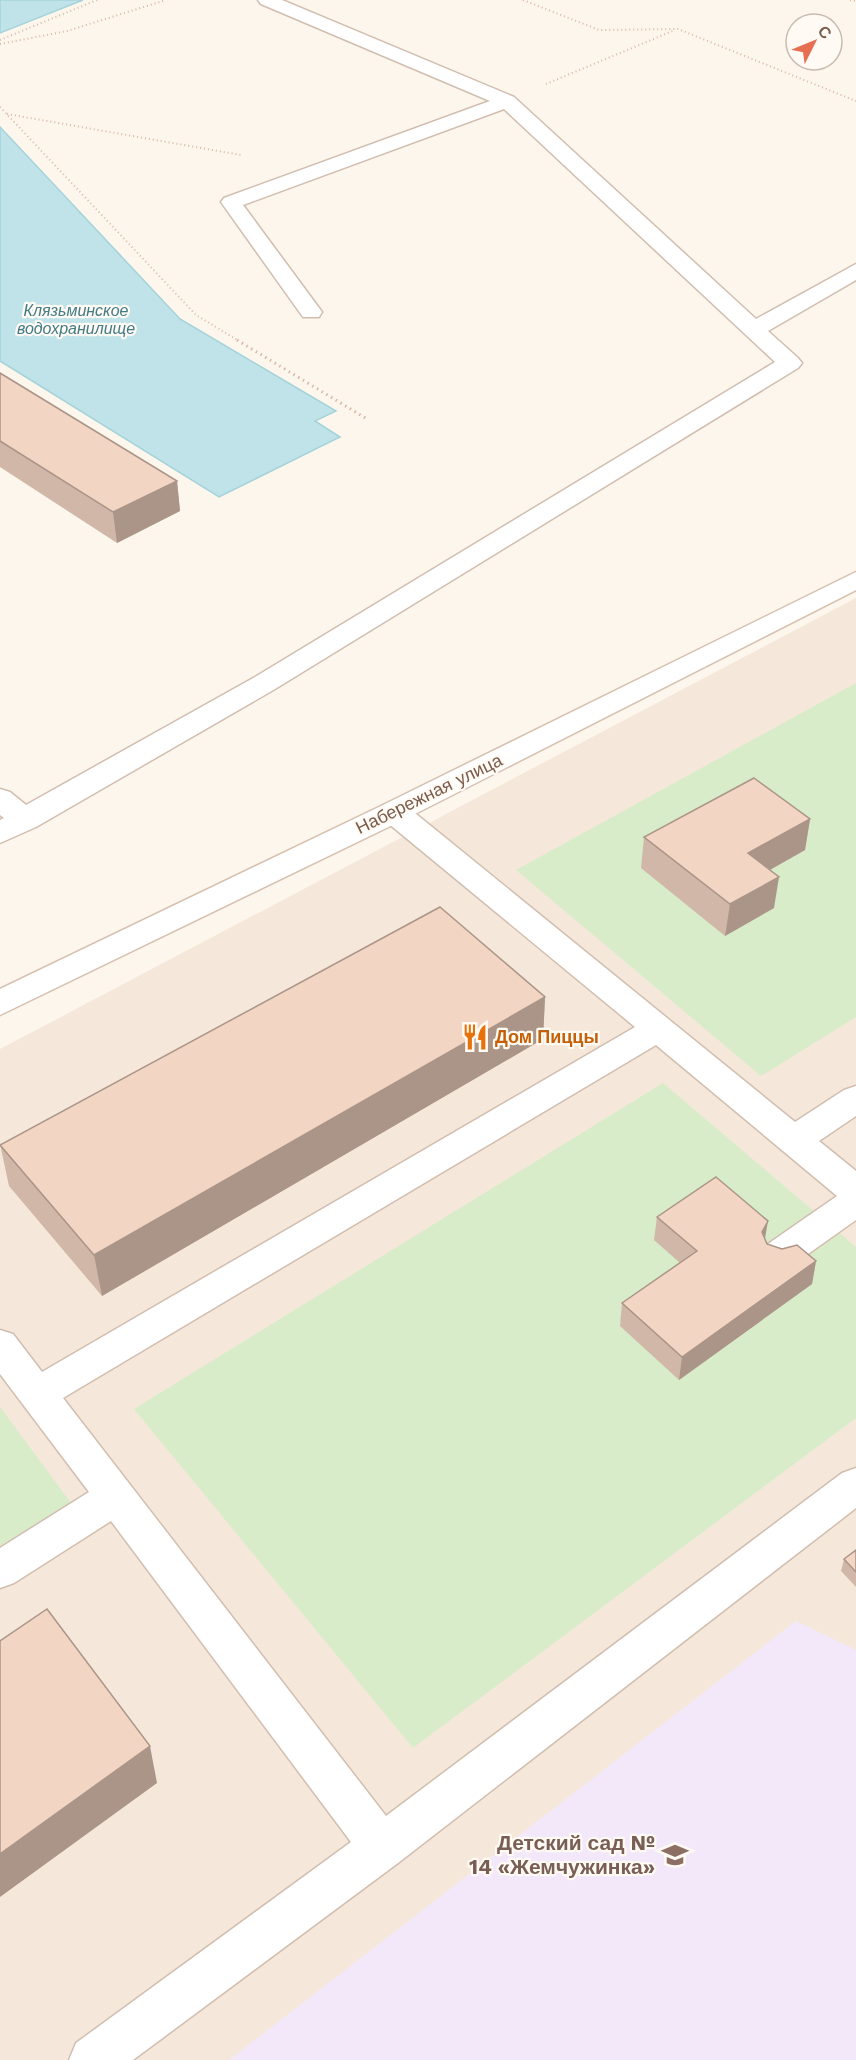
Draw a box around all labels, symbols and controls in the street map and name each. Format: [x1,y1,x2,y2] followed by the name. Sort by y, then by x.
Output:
[784,12,844,72] north arrow
[814,21,836,43] text: С
[17,301,135,338] water label: Клязьминское водохранилище
[352,749,506,838] street label: Набережная улица
[460,1022,490,1052] restaurant icon: Дом Пиццы
[495,1026,599,1047] place label: Дом Пиццы
[469,1830,655,1879] place label: Детский сад № 14 «Жемчужинка»
[660,1840,690,1870] school or university icon: Детский сад № 14 «Жемчужинка»

